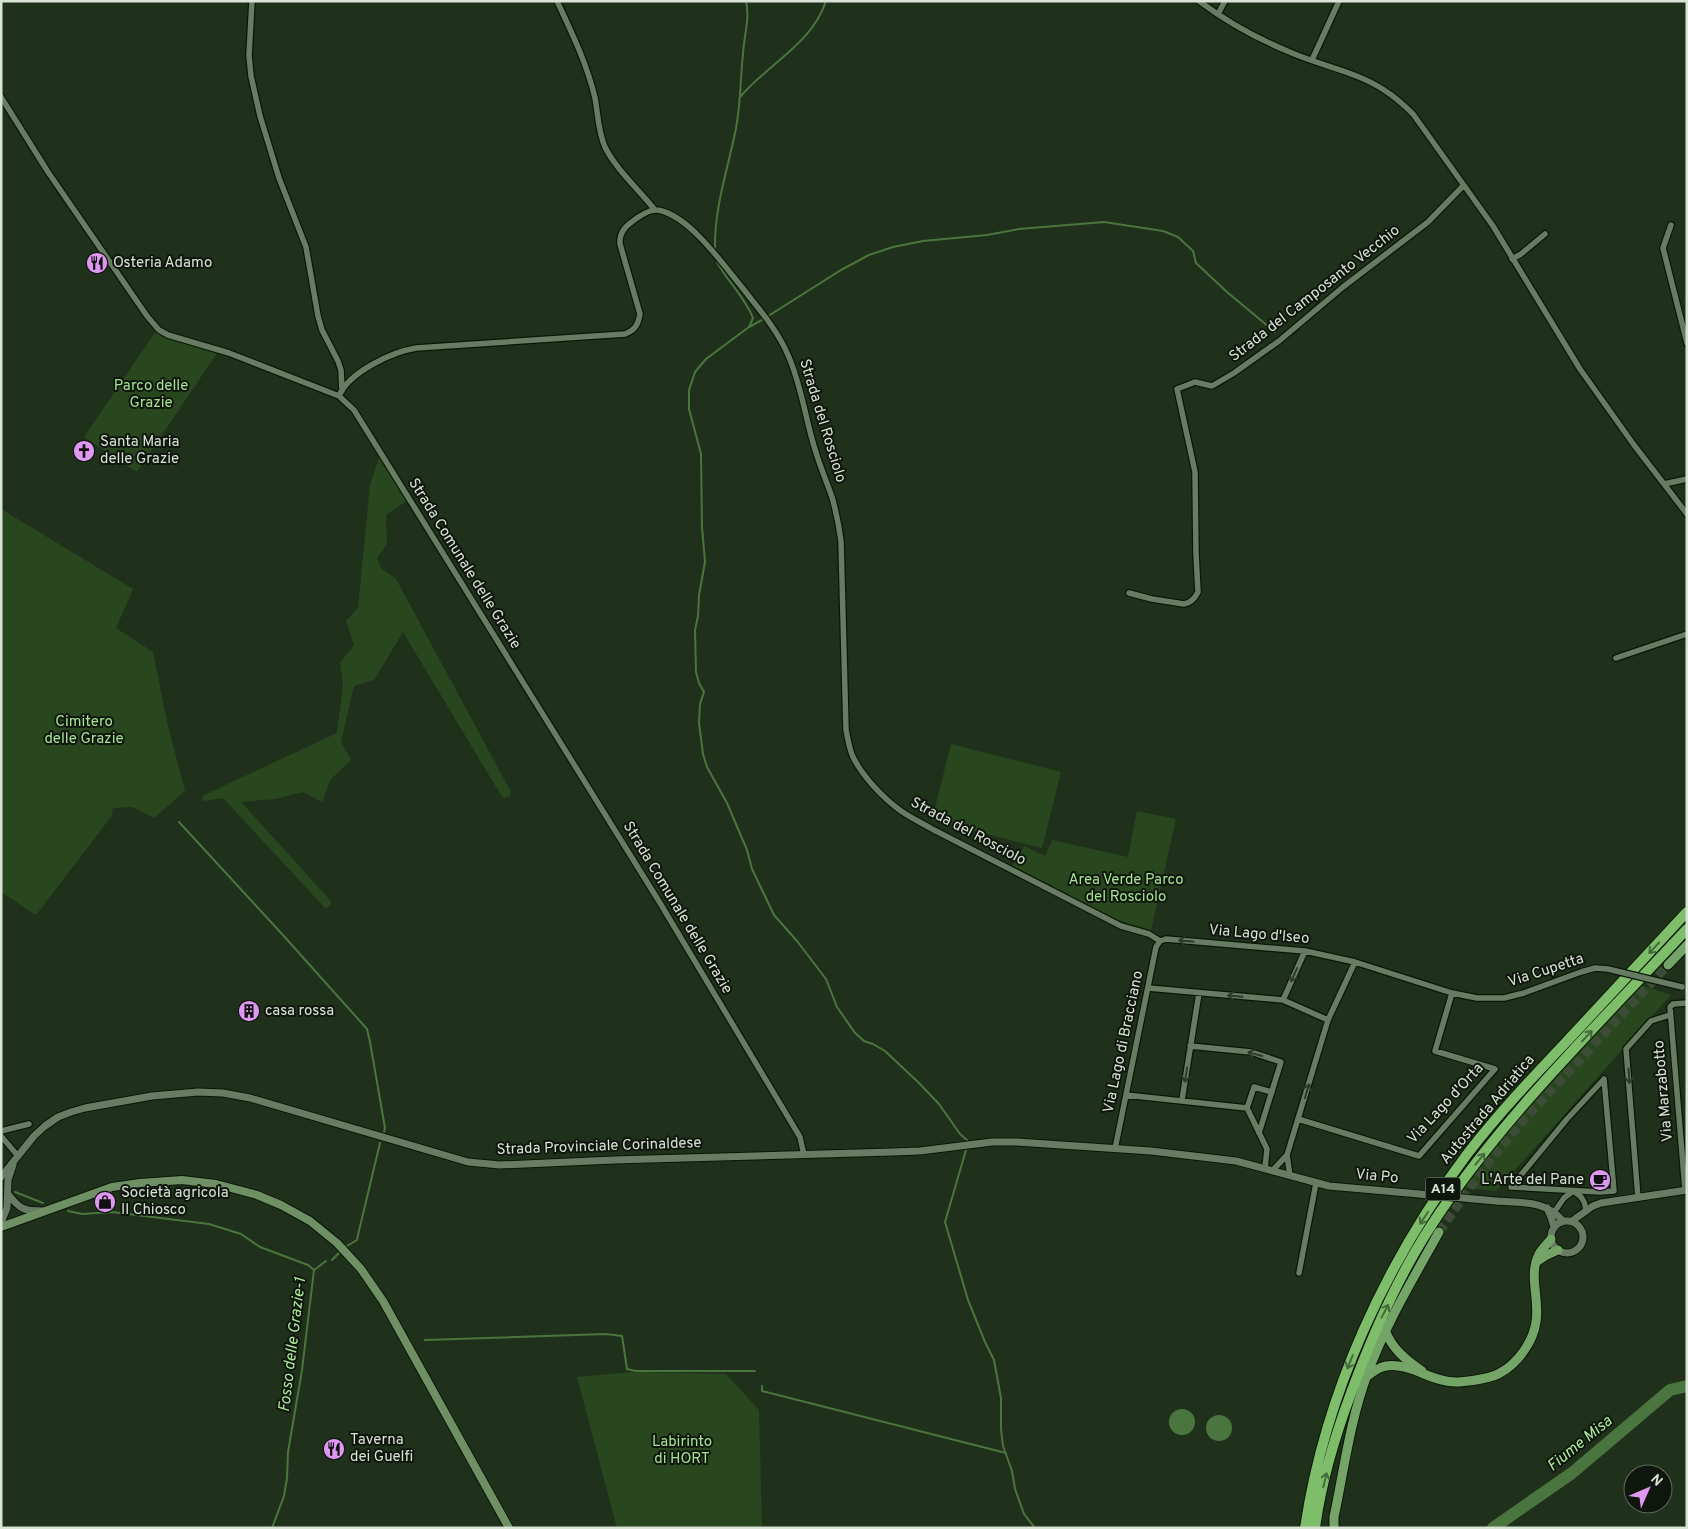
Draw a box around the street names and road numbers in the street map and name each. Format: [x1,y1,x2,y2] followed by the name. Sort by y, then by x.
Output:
[1226,221,1404,367] street label: Strada del Camposanto Vecchio
[794,357,850,485] street label: Strada del Rosciolo
[404,475,524,653] street label: Strada Comunale delle Grazie
[907,794,1029,870] street label: Strada del Rosciolo
[618,818,736,998] street label: Strada Comunale delle Grazie
[1208,921,1310,949] street label: Via Lago d'Iseo
[1506,950,1586,992] street label: Via Cupetta
[1100,969,1148,1115] street label: Via Lago di Bracciano
[1650,1039,1678,1143] street label: Via Marzabotto
[1437,1051,1539,1169] street label: Autostrada Adriatica
[1404,1060,1488,1148] street label: Via Lago d'Orta
[496,1134,702,1160] street label: Strada Provinciale Corinaldese
[1355,1166,1399,1188] street label: Via Po
[1426,1178,1460,1200] road number: A14

